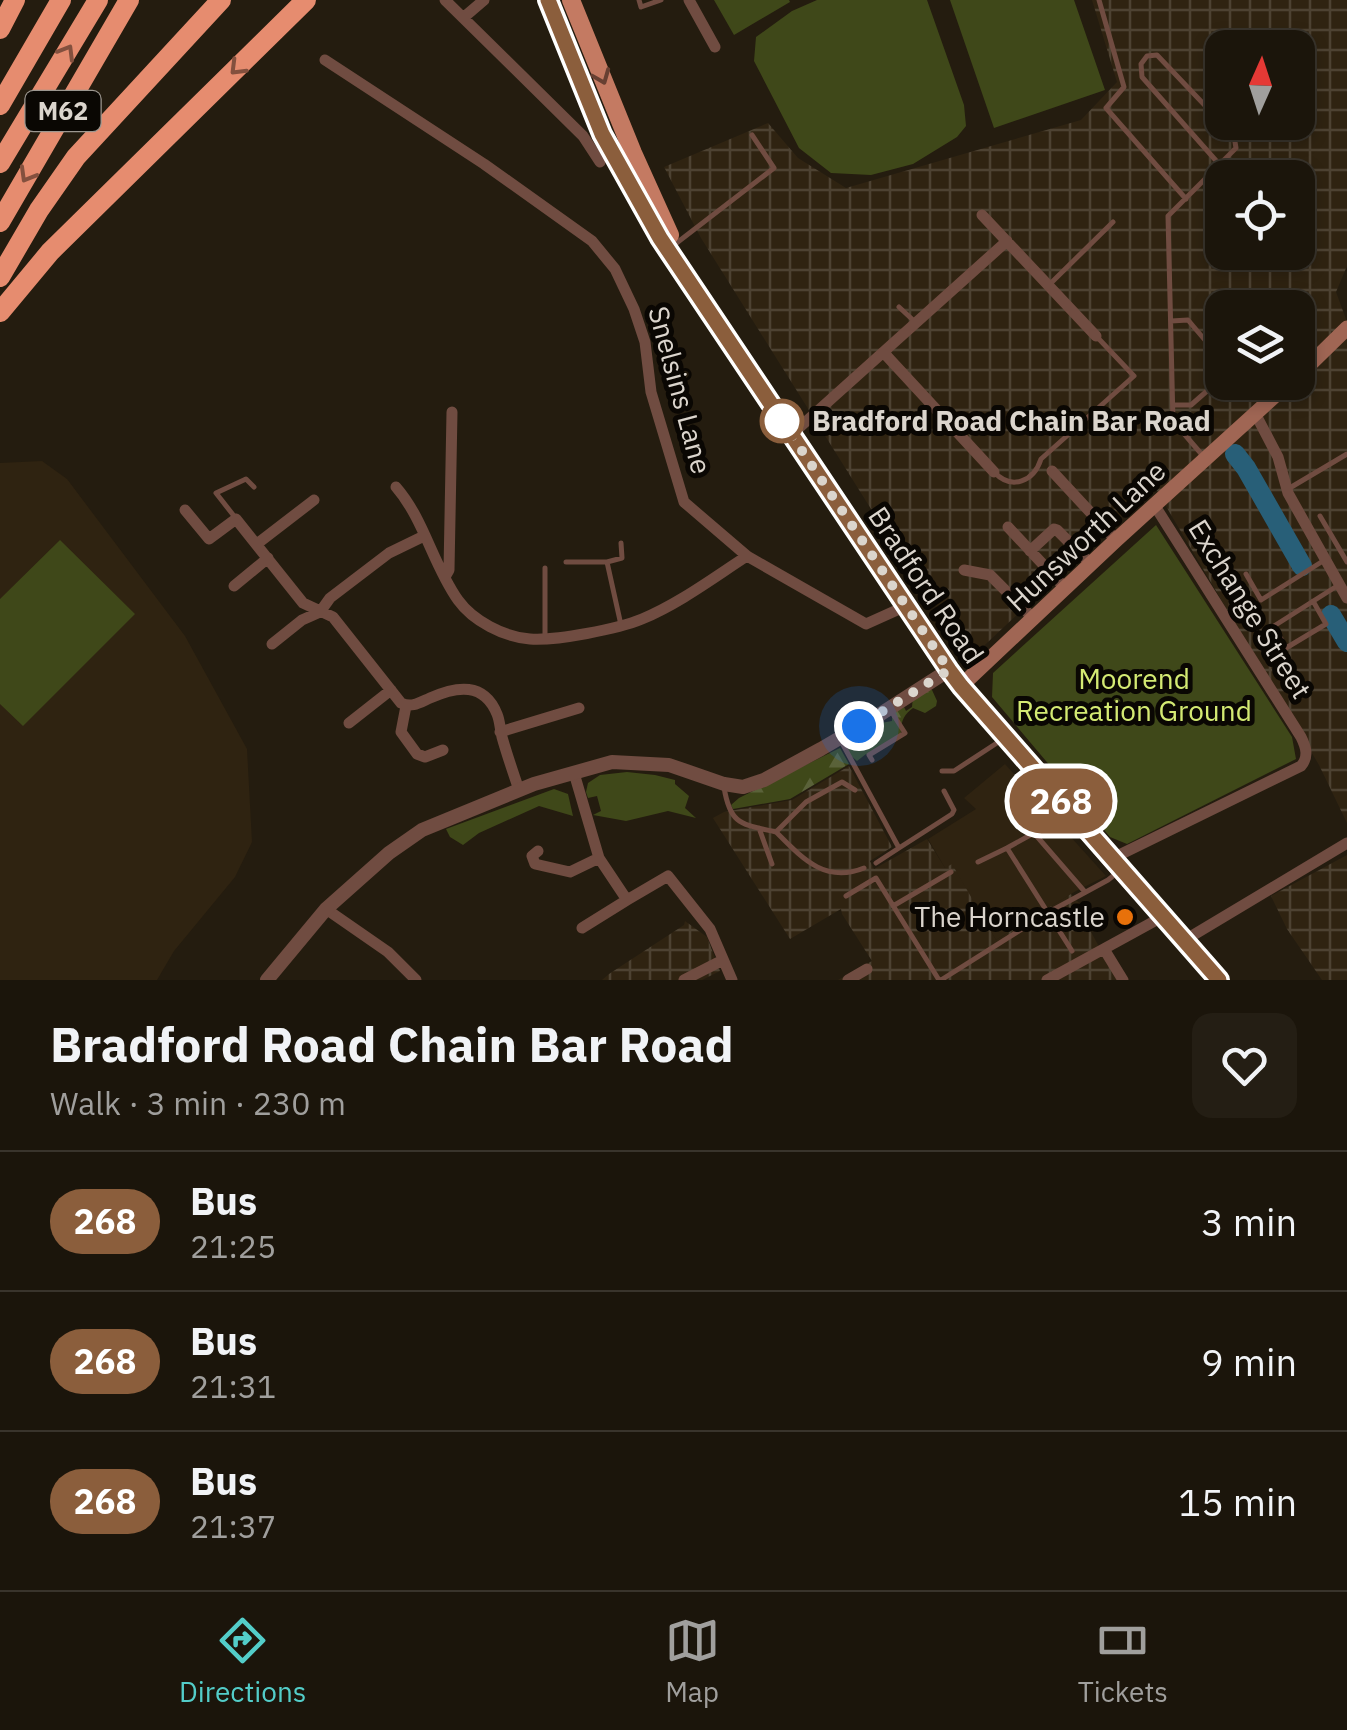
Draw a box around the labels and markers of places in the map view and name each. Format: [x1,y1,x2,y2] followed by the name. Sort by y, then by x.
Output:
[761,400,803,442] marker: Bradford Road Chain Bar Road
[812,402,1211,439] place label: Bradford Road Chain Bar Road
[914,898,1105,935] place label: The Horncastle
[1114,906,1136,928] marker: The Horncastle

